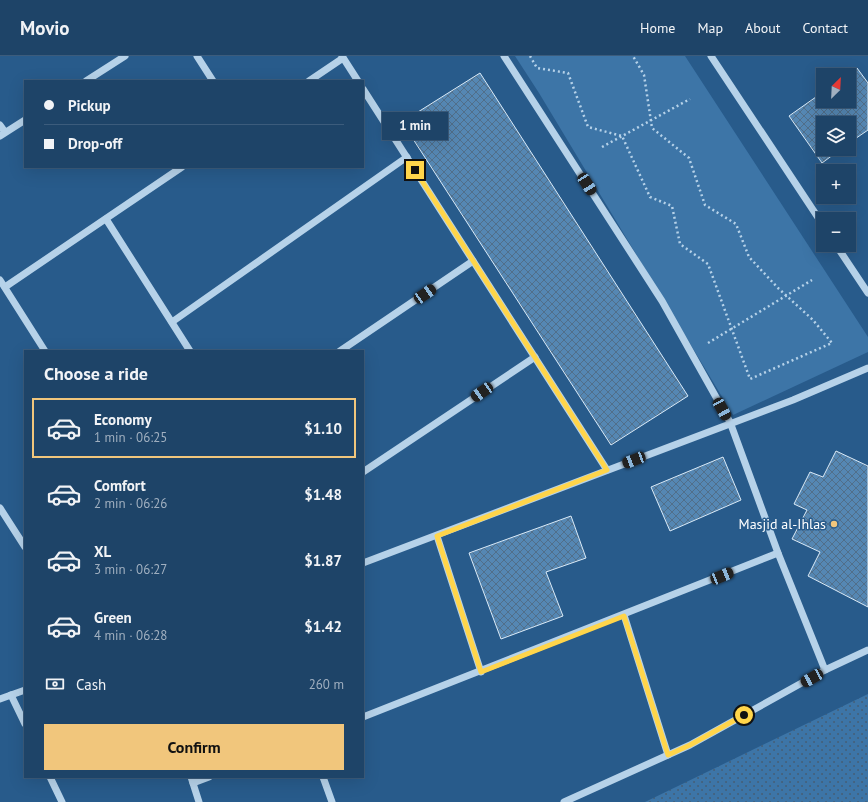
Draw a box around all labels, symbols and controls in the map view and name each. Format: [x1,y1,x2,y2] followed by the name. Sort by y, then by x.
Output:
[20,16,70,40] text: Movio
[640,19,675,37] text: Home
[697,19,723,37] text: Map
[745,19,781,37] text: About
[803,19,848,37] text: Contact
[816,68,856,108] north arrow
[816,68,856,252] map controls
[68,96,111,115] text: Pickup
[382,112,448,140] callout: 1 min
[816,116,856,156] button: layers
[399,117,431,134] text: 1 min
[68,134,122,153] text: Drop-off
[406,161,424,179] route end
[816,164,856,204] button: +
[575,171,599,197] car
[816,212,856,252] button: −
[412,282,438,306] car
[44,362,148,385] text: Choose a ride
[469,380,495,404] car
[711,396,733,422] car
[46,410,82,446] icon: car
[94,410,152,429] text: Economy
[304,419,342,438] text: $1.10
[94,429,167,446] text: 1 min · 06:25
[621,450,647,470] car
[46,476,82,512] icon: car
[94,476,146,495] text: Comfort
[304,485,342,504] text: $1.48
[94,495,167,512] text: 2 min · 06:26
[739,515,826,533] place label: Masjid al-Ihlas
[829,519,839,529] marker: Masjid al-Ihlas
[46,542,82,578] icon: car
[94,542,111,561] text: XL
[304,551,342,570] text: $1.87
[94,561,167,578] text: 3 min · 06:27
[709,566,735,586] car
[46,608,82,644] icon: car
[94,608,132,627] text: Green
[304,617,342,636] text: $1.42
[94,627,167,644] text: 4 min · 06:28
[799,667,825,689] car
[44,673,66,695] icon: cash
[76,675,106,694] text: Cash
[309,676,344,693] text: 260 m
[735,706,753,724] route start
[44,724,344,770] button: Confirm

